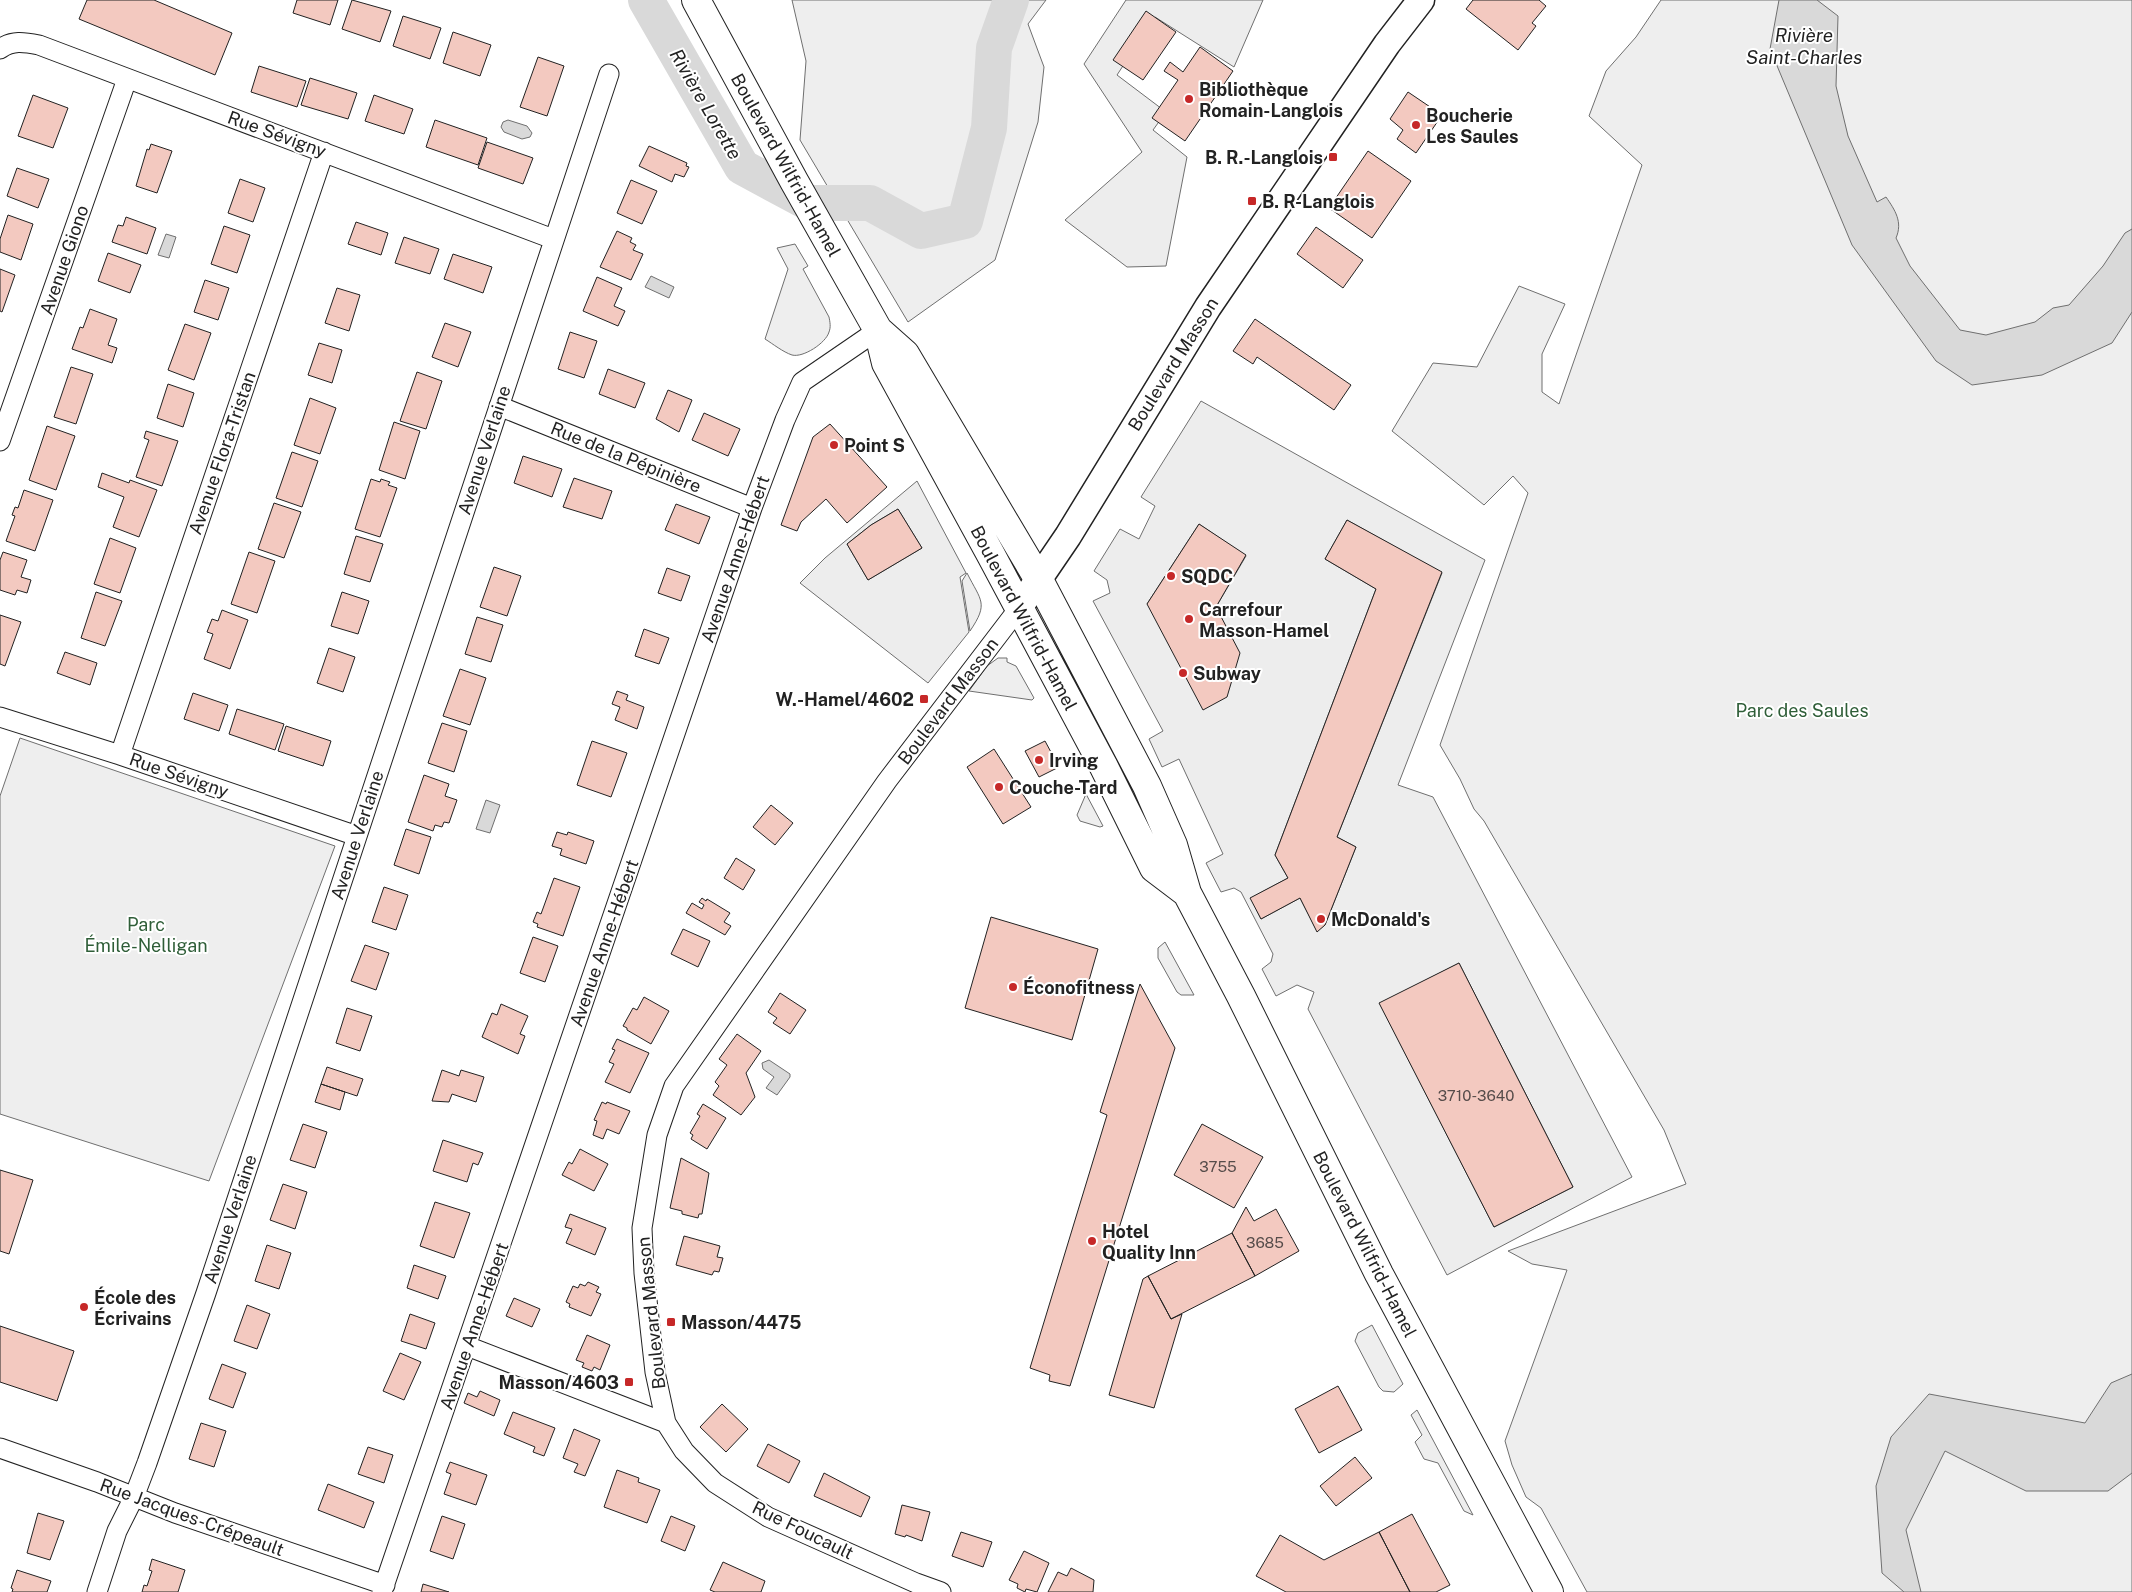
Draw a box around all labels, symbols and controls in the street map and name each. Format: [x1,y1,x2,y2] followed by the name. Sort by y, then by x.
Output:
[1746,24,1862,68] water label: Rivière Saint-Charles
[666,45,746,163] water label: Rivière Lorette
[727,70,845,260] street label: Boulevard Wilfrid-Hamel
[1199,79,1343,121] place label: Bibliothèque Romain-Langlois
[1183,93,1195,105] marker: Bibliothèque Romain-Langlois
[1426,105,1519,147] place label: Boucherie Les Saules
[225,106,330,162] street label: Rue Sévigny
[1410,119,1422,131] marker: Boucherie Les Saules
[1205,147,1323,168] place label: B. R.-Langlois
[1327,151,1339,163] marker: B. R.-Langlois
[1262,191,1375,212] place label: B. R-Langlois
[1246,195,1258,207] marker: B. R-Langlois
[35,202,93,318] street label: Avenue Giono
[1124,293,1222,435] street label: Boulevard Masson
[184,369,260,537] street label: Avenue Flora-Tristan
[453,383,515,517] street label: Avenue Verlaine
[548,417,704,497] street label: Rue de la Pépinière
[844,435,905,456] place label: Point S
[828,439,840,451] marker: Point S
[697,473,773,645] street label: Avenue Anne-Hébert
[966,522,1082,714] street label: Boulevard Wilfrid-Hamel
[1181,566,1233,587] place label: SQDC
[1165,570,1177,582] marker: SQDC
[1199,599,1329,641] place label: Carrefour Masson-Hamel
[1183,613,1195,625] marker: Carrefour Masson-Hamel
[894,634,1002,768] street label: Boulevard Masson
[1193,663,1261,684] place label: Subway
[1177,667,1189,679] marker: Subway
[776,689,914,710] place label: W.-Hamel/4602
[918,693,930,705] marker: W.-Hamel/4602
[1736,700,1869,721] park label: Parc des Saules
[127,748,232,802] street label: Rue Sévigny
[1049,750,1098,771] place label: Irving
[1033,754,1045,766] marker: Irving
[326,768,388,902] street label: Avenue Verlaine
[1009,777,1117,798] place label: Couche-Tard
[993,781,1005,793] marker: Couche-Tard
[566,857,642,1029] street label: Avenue Anne-Hébert
[1331,909,1430,930] place label: McDonald's
[1315,913,1327,925] marker: McDonald's
[84,914,208,956] park label: Parc Émile-Nelligan
[1023,976,1135,998] place label: Éconofitness
[1007,981,1019,993] marker: Éconofitness
[1438,1087,1514,1104] house number: 3710-3640
[1309,1147,1421,1341] street label: Boulevard Wilfrid-Hamel
[199,1152,261,1286] street label: Avenue Verlaine
[1199,1158,1237,1175] house number: 3755
[1102,1221,1196,1263] place label: Hotel Quality Inn
[1246,1234,1284,1251] house number: 3685
[1086,1235,1098,1247] marker: Hotel Quality Inn
[633,1236,669,1390] street label: Boulevard Masson
[436,1240,512,1412] street label: Avenue Anne-Hébert
[94,1286,176,1329] place label: École des Écrivains
[78,1301,90,1313] marker: École des Écrivains
[681,1312,801,1333] place label: Masson/4475
[665,1316,677,1328] marker: Masson/4475
[498,1372,619,1393] place label: Masson/4603
[623,1376,635,1388] marker: Masson/4603
[97,1474,287,1560] street label: Rue Jacques-Crépeault
[749,1496,857,1564] street label: Rue Foucault

